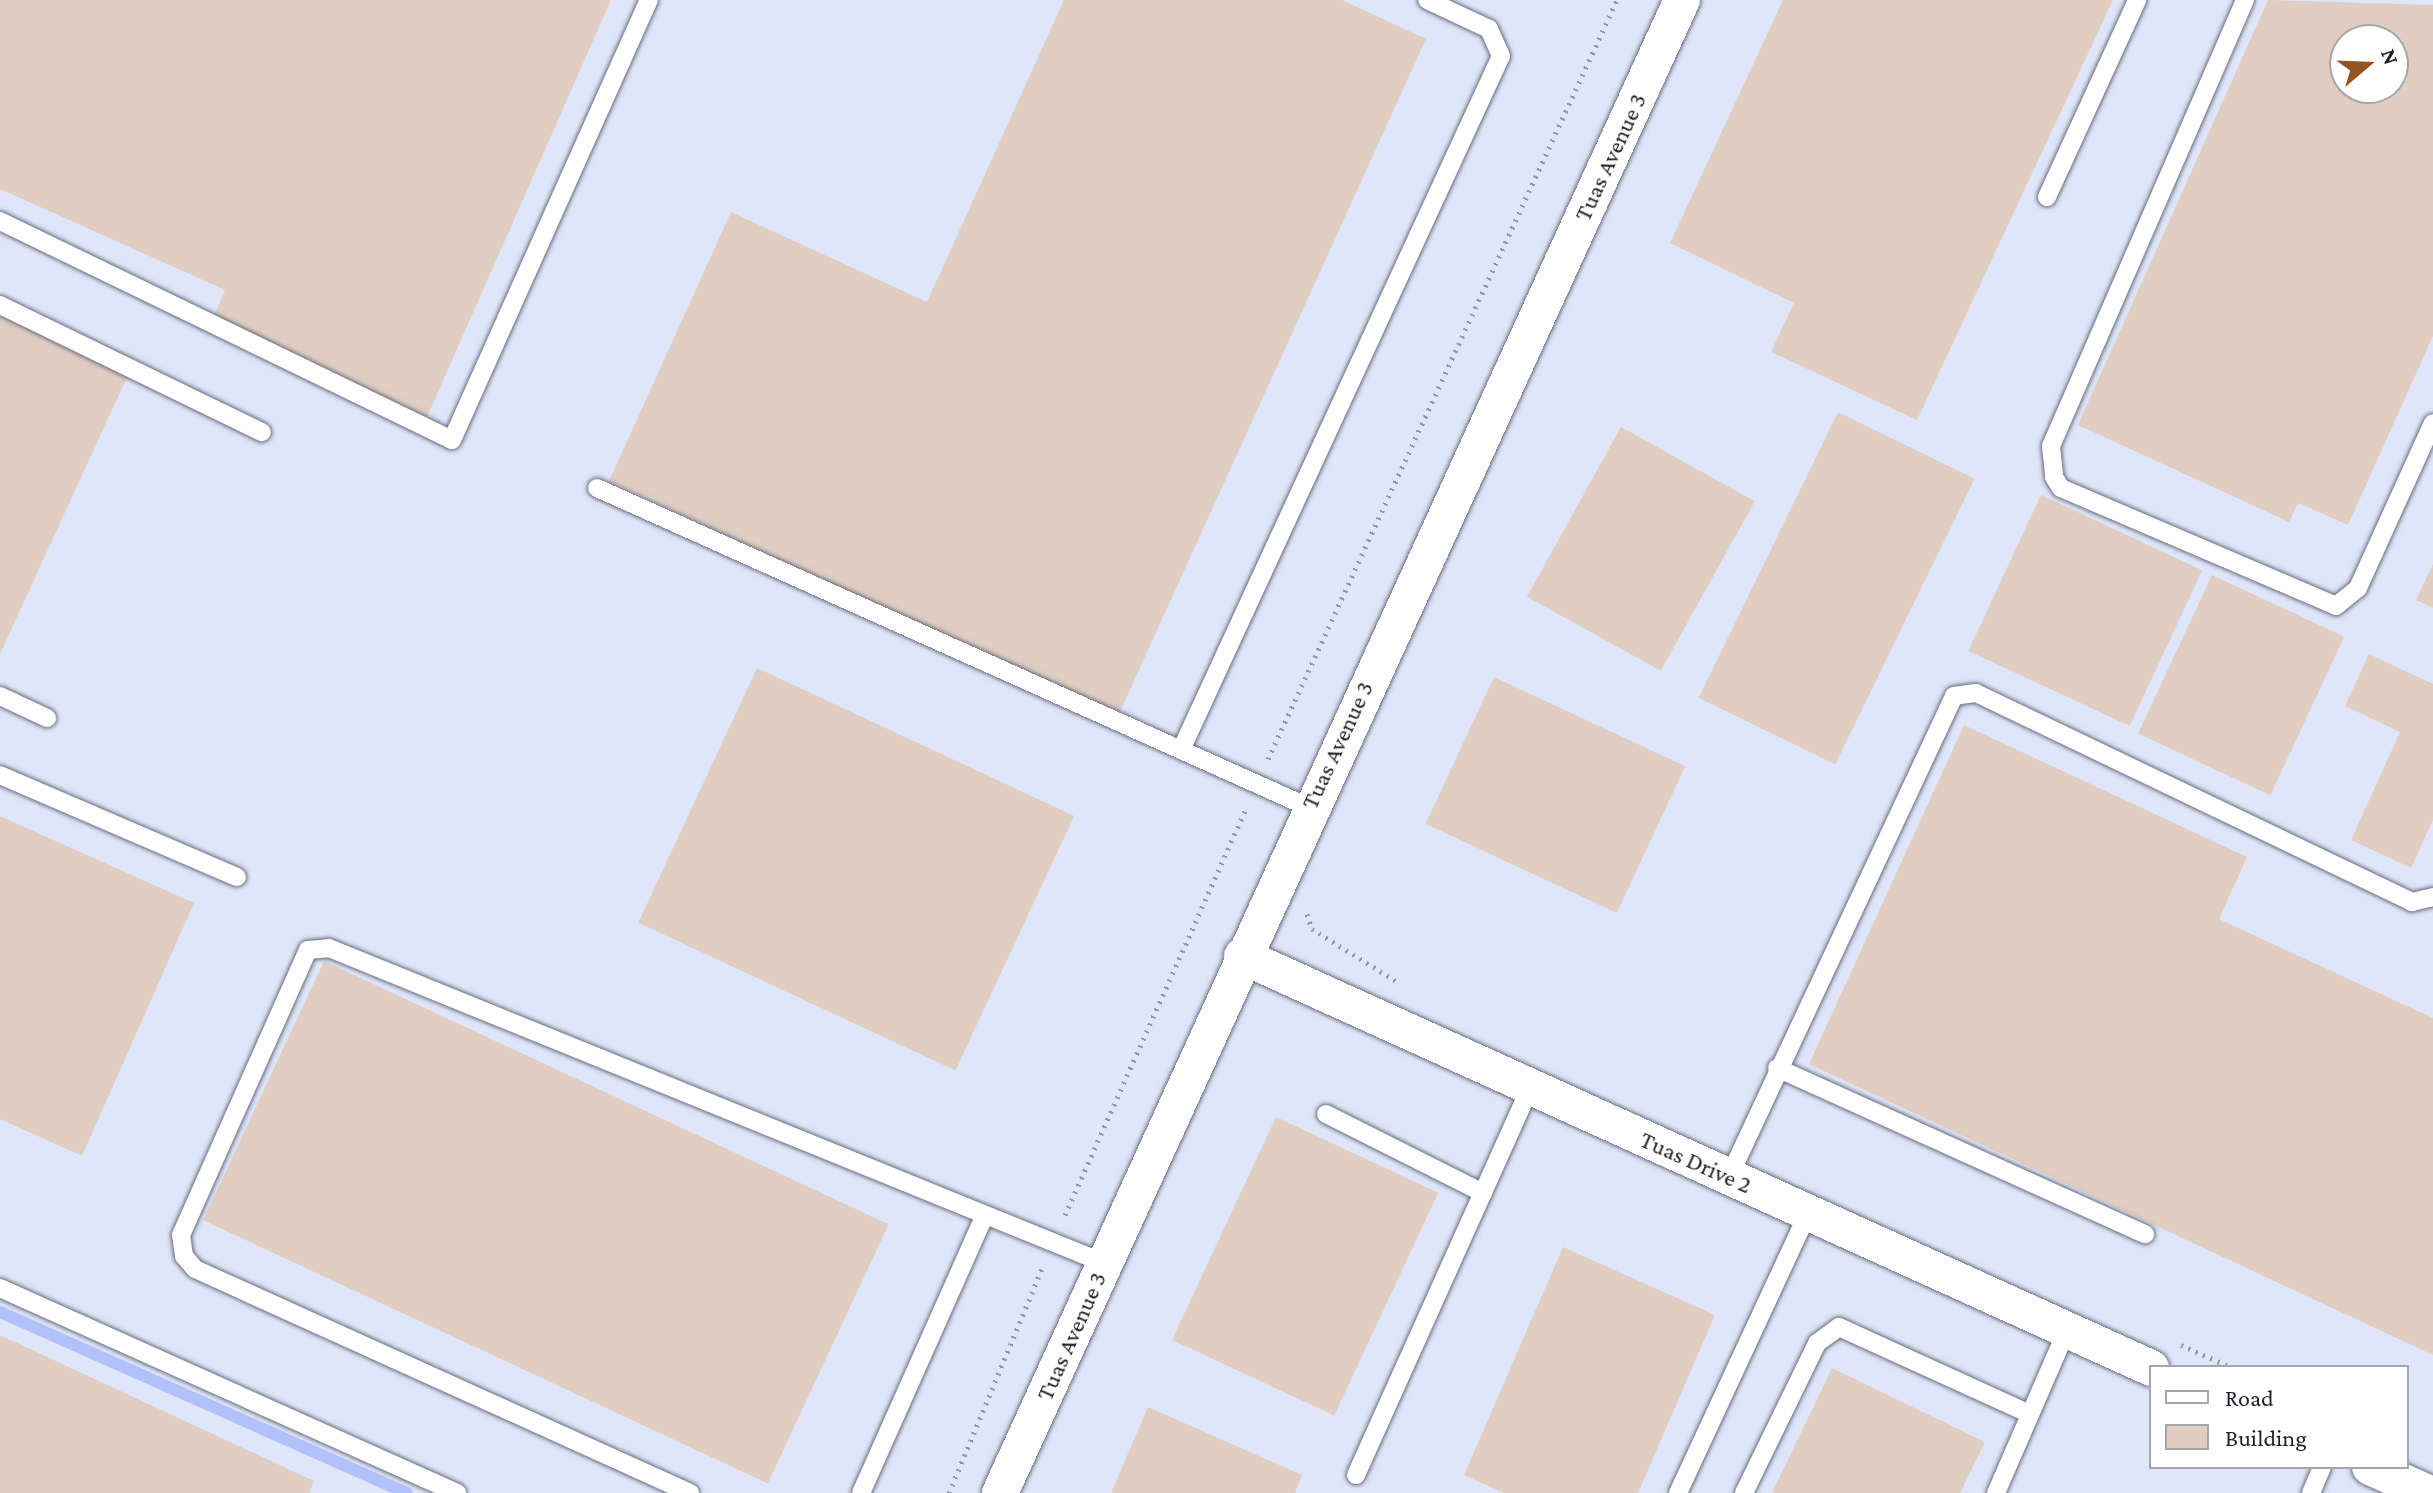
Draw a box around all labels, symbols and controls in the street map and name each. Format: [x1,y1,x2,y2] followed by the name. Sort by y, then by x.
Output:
[2329,24,2409,104] north arrow
[2376,46,2405,68] text: N
[1568,89,1652,225] street label: Tuas Avenue 3
[1295,677,1379,813] street label: Tuas Avenue 3
[1636,1125,1756,1199] street label: Tuas Drive 2
[1030,1267,1112,1405] street label: Tuas Avenue 3
[2149,1365,2409,1469] legend
[2225,1384,2274,1411] text: Road
[2225,1424,2307,1451] text: Building

